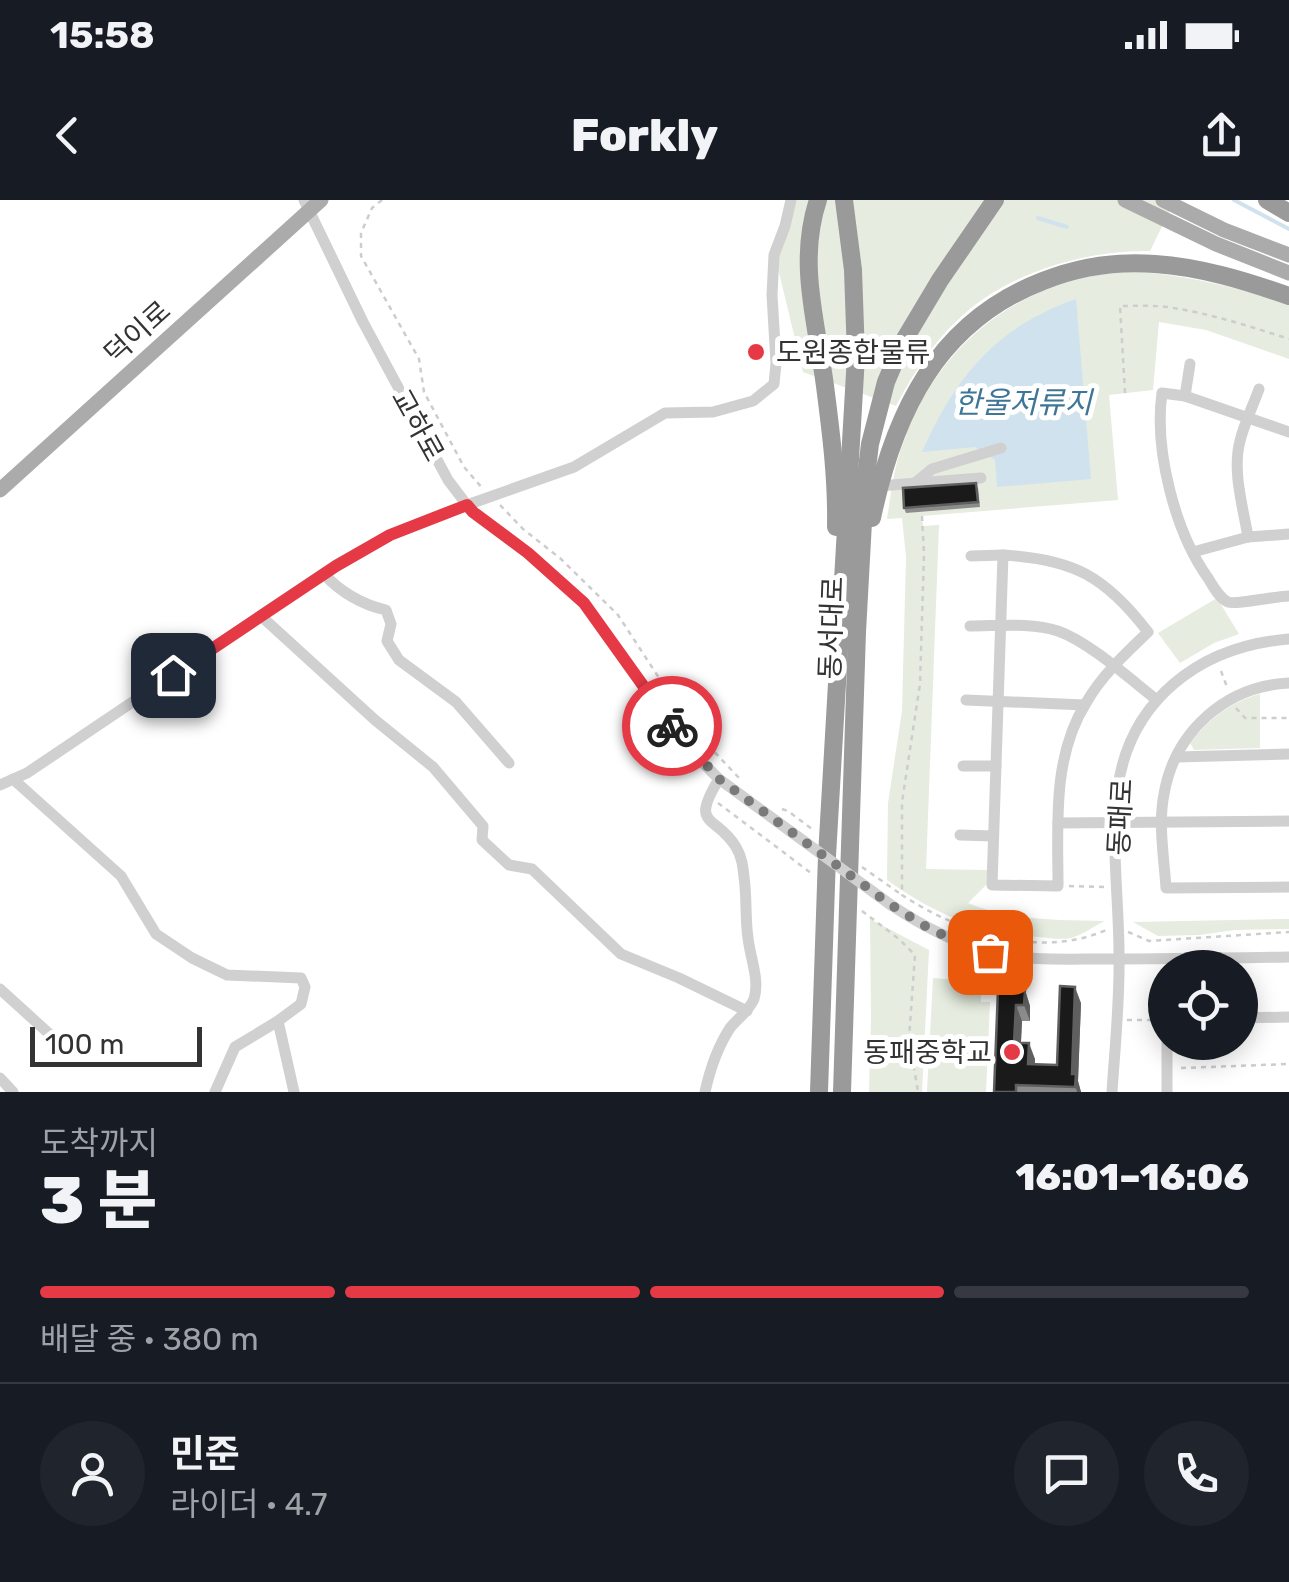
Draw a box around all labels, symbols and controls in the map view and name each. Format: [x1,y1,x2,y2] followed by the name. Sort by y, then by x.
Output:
[50,12,155,58] text: 15:58
[40,108,95,163] icon: back
[1194,108,1249,163] icon: share
[571,109,718,162] text: Forkly
[98,294,177,370] street label: 덕이로
[776,336,931,369] place label: 도원종합물류
[745,341,767,363] marker: 도원종합물류
[384,383,451,467] street label: 교하로
[954,385,1094,421] water label: 한울저류지
[813,576,850,680] street label: 동서대로
[131,633,216,718] pin
[146,648,201,703] icon: home
[622,676,722,776] courier
[645,699,700,754] icon: bike
[1102,778,1139,856] street label: 동패로
[948,910,1033,995] pin
[963,925,1018,980] icon: bag
[1148,950,1258,1060] map controls
[1148,950,1258,1060] button: locate
[30,1022,202,1066] scale bar
[45,1028,124,1061] text: 100 m
[863,1036,992,1069] place label: 동패중학교
[1001,1041,1023,1063] marker: 동패중학교
[40,1124,158,1162] text: 도착까지
[1015,1154,1249,1200] text: 16:01–16:06
[40,1162,157,1239] text: 3 분
[40,1320,259,1358] text: 배달 중 · 380 m
[40,1421,145,1526] button: person
[1014,1421,1119,1526] button: chat
[1144,1421,1249,1526] button: phone
[170,1431,240,1477] text: 민준
[170,1485,327,1523] text: 라이더 · 4.7

